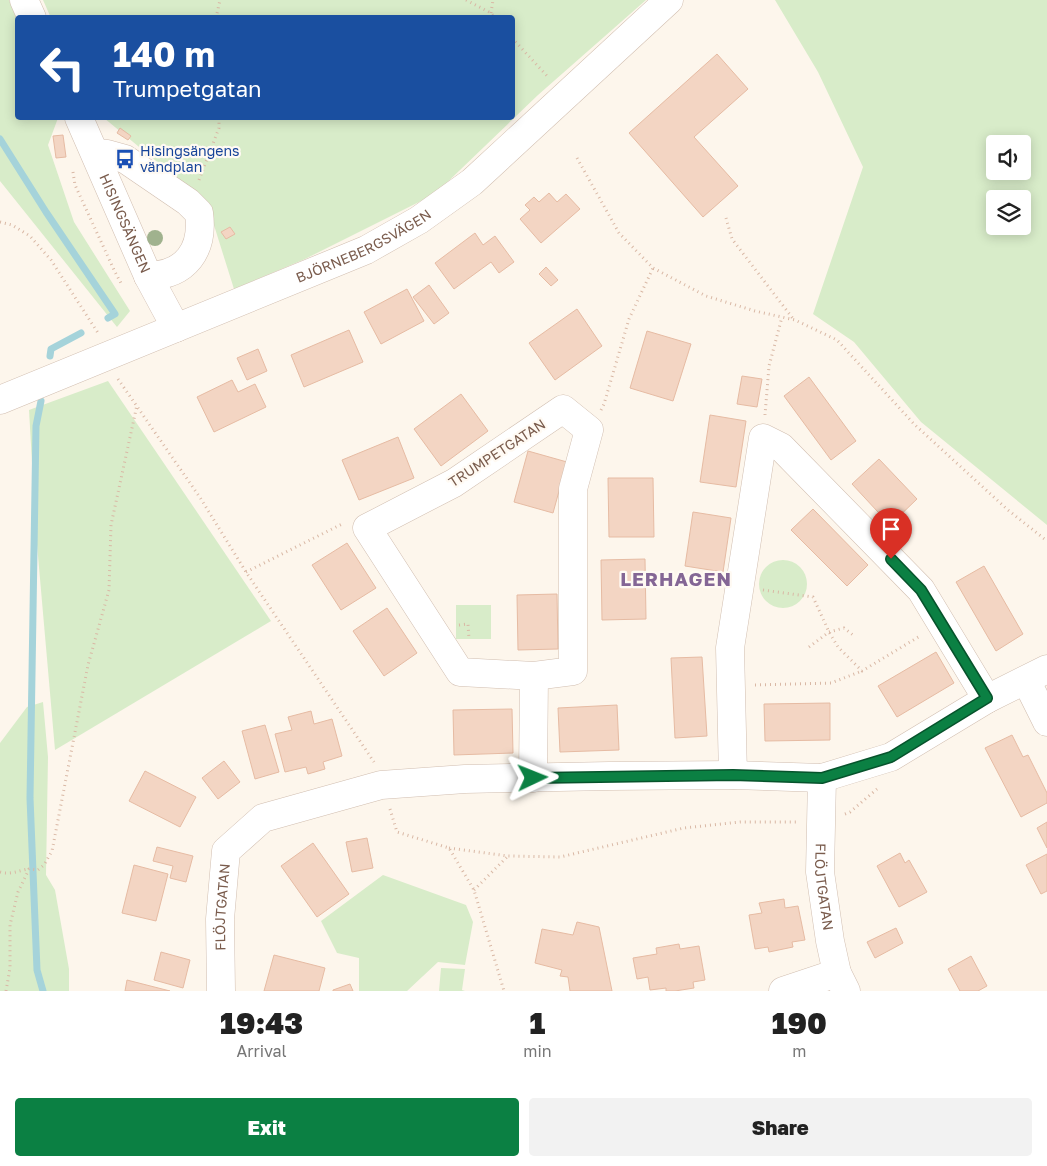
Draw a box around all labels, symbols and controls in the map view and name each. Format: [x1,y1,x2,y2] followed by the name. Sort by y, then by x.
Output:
[113,33,215,75] text: 140 m
[30,35,95,100] icon: left
[113,75,262,102] text: Trumpetgatan
[986,135,1031,235] map controls
[986,135,1031,180] button: sound
[140,142,239,175] place label: Hisingsängens vändplan
[114,148,136,170] bus stop icon: Hisingsängens vändplan
[96,171,155,276] street label: HISINGSÄNGEN
[986,190,1031,235] button: layers
[293,205,434,286] street label: BJÖRNEBERGSVÄGEN
[445,415,548,490] street label: TRUMPETGATAN
[870,508,912,559] pin
[877,515,905,543] icon: arrive
[620,567,732,590] district label: LERHAGEN
[506,751,558,803] position arrow
[812,843,837,931] street label: FLÖJTGATAN
[211,863,233,951] street label: FLÖJTGATAN
[220,1005,303,1041] text: 19:43
[530,1005,545,1041] text: 1
[772,1005,827,1041] text: 190
[237,1041,287,1061] text: Arrival
[523,1041,552,1061] text: min
[792,1041,806,1061] text: m
[15,1098,519,1156] button: Exit
[529,1098,1032,1156] button: Share

